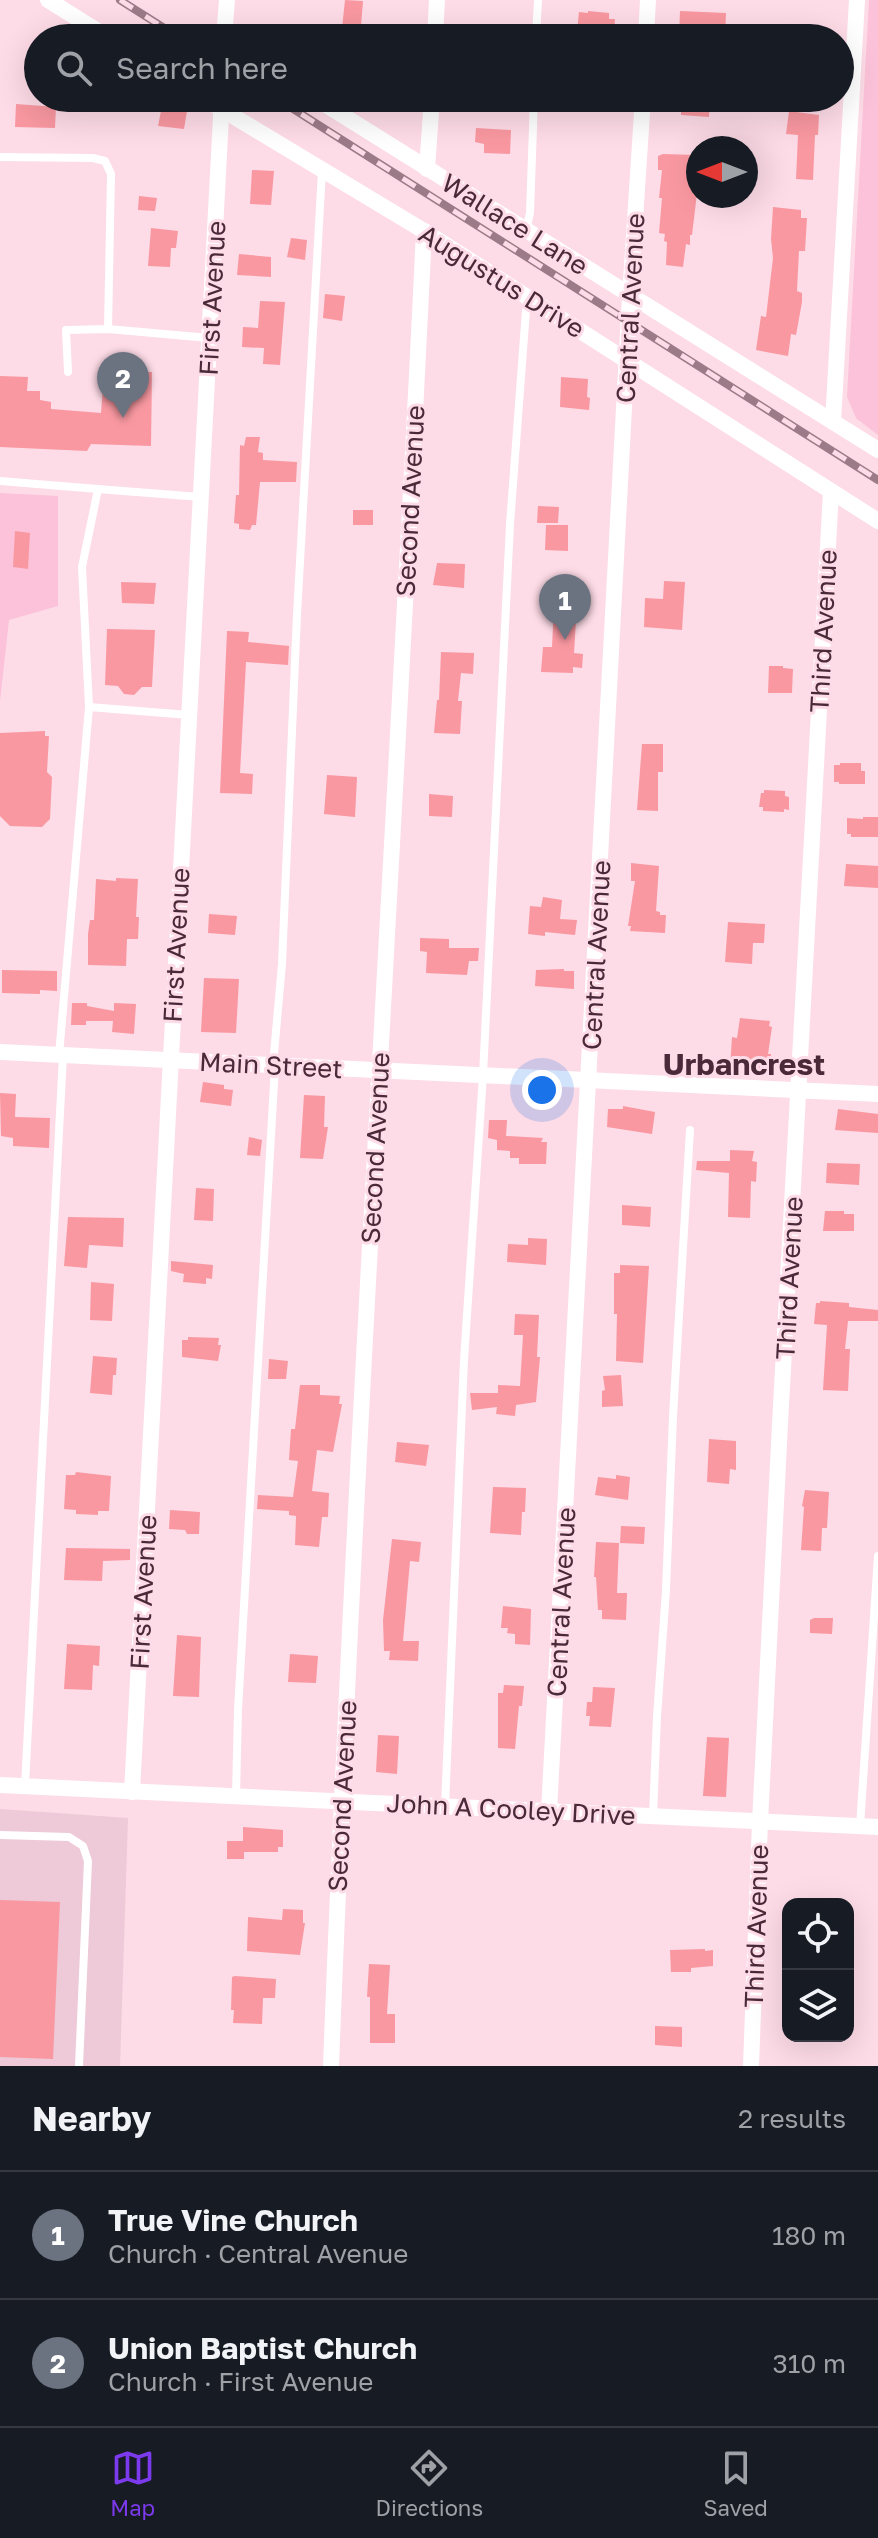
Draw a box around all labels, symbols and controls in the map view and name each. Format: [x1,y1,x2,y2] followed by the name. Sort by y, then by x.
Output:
[24,24,854,112] search box
[52,46,96,90] icon: search
[116,50,288,86] text: Search here
[686,136,758,208] north arrow
[436,167,594,281] street label: Wallace Lane
[610,212,650,404] street label: Central Avenue
[414,218,590,344] street label: Augustus Drive
[192,220,232,376] street label: First Avenue
[97,352,149,418] pin: 2
[390,404,430,598] street label: Second Avenue
[803,549,843,713] street label: Third Avenue
[539,574,591,640] pin: 1
[576,859,616,1051] street label: Central Avenue
[156,867,196,1023] street label: First Avenue
[199,1046,343,1084] street label: Main Street
[663,1046,825,1082] district label: Urbancrest
[355,1051,395,1245] street label: Second Avenue
[522,1070,562,1110] your location
[769,1196,809,1360] street label: Third Avenue
[541,1506,581,1698] street label: Central Avenue
[123,1514,163,1670] street label: First Avenue
[322,1699,362,1893] street label: Second Avenue
[386,1787,636,1831] street label: John A Cooley Drive
[738,1844,774,2008] street label: Third Avenue
[782,1898,854,2042] map controls
[782,1898,854,1970] button: locate
[782,1970,854,2042] button: layers
[32,2098,152,2138] text: Nearby
[738,2103,846,2134] text: 2 results
[108,2202,358,2238] text: True Vine Church
[51,2220,65,2251] text: 1
[772,2220,846,2251] text: 180 m
[108,2238,408,2269] text: Church · Central Avenue
[108,2330,417,2366] text: Union Baptist Church
[50,2348,66,2379] text: 2
[773,2348,846,2379] text: 310 m
[108,2366,373,2397] text: Church · First Avenue
[110,2446,155,2521] tab: Map
[376,2446,483,2521] tab: Directions
[704,2446,768,2521] tab: Saved

